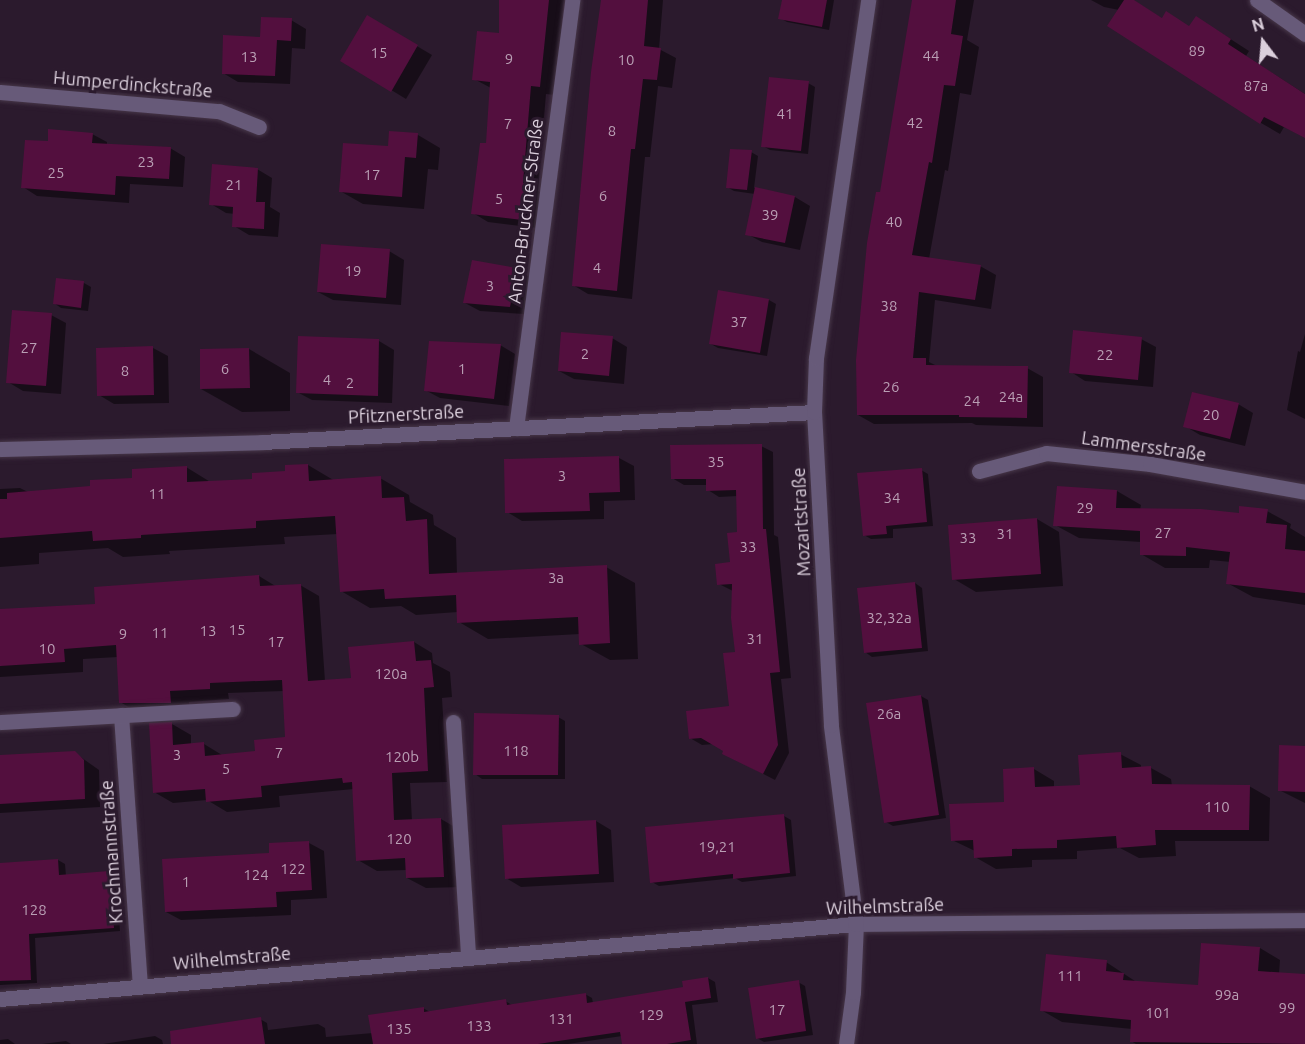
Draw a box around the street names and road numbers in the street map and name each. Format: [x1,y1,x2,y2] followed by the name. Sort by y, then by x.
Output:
[52,66,214,102] street label: Humperdinckstraße
[503,117,547,305] street label: Anton-Bruckner-Straße
[347,400,465,428] street label: Pfitznerstraße
[1080,427,1208,465] street label: Lammersstraße
[787,467,815,577] street label: Mozartstraße
[95,779,127,925] street label: Krochmannstraße
[826,893,944,919] street label: Wilhelmstraße
[172,942,292,974] street label: Wilhelmstraße

